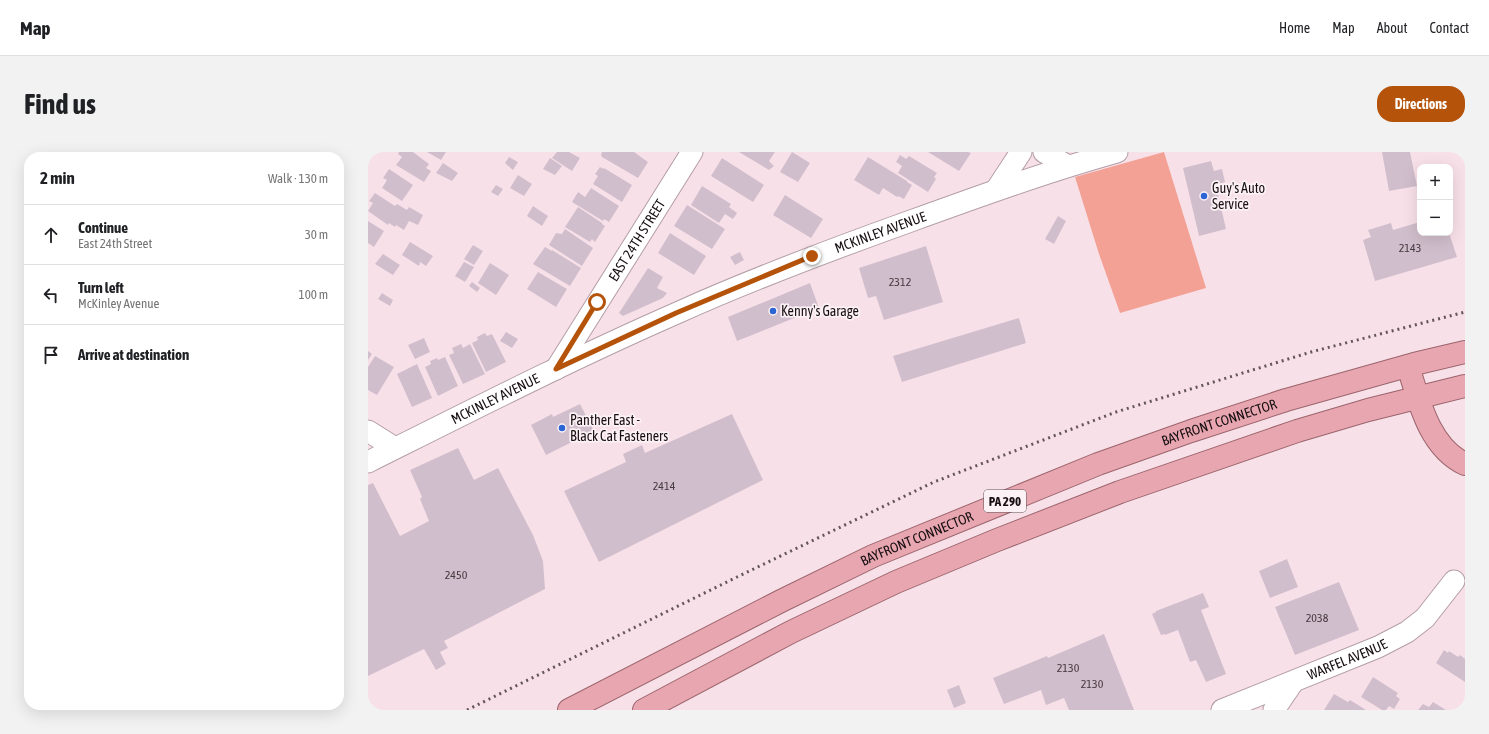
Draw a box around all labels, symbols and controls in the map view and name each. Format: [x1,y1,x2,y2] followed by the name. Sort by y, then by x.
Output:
[20,17,51,39] text: Map
[1279,20,1310,36] text: Home
[1332,20,1355,36] text: Map
[1377,20,1408,36] text: About
[1430,20,1469,36] text: Contact
[1377,86,1465,122] button: Directions
[24,88,96,120] text: Find us
[1417,164,1453,236] map controls
[1417,164,1453,200] button: +
[40,168,75,188] text: 2 min
[268,171,328,186] text: Walk · 130 m
[1212,180,1265,212] place label: Guy's Auto Service
[1199,191,1209,201] marker: Guy's Auto Service
[605,196,668,284] street label: EAST 24TH STREET
[1417,200,1453,236] button: −
[833,208,928,256] street label: MCKINLEY AVENUE
[78,219,128,236] text: Continue
[40,224,62,246] icon: ahead
[305,227,328,242] text: 30 m
[78,236,152,251] text: East 24th Street
[1399,241,1421,255] house number: 2143
[803,247,821,265] route end
[889,275,911,289] house number: 2312
[78,279,124,296] text: Turn left
[40,284,62,306] icon: left
[299,287,328,302] text: 100 m
[588,293,606,311] route start
[78,296,159,311] text: McKinley Avenue
[781,303,859,319] place label: Kenny's Garage
[768,306,778,316] marker: Kenny's Garage
[40,344,62,366] icon: arrive
[78,346,189,363] text: Arrive at destination
[448,370,542,427] street label: MCKINLEY AVENUE
[1159,396,1279,449] street label: BAYFRONT CONNECTOR
[570,412,668,444] place label: Panther East - Black Cat Fasteners
[557,423,567,433] marker: Panther East - Black Cat Fasteners
[653,479,676,493] house number: 2414
[984,490,1026,512] road number: PA 290
[858,508,975,569] street label: BAYFRONT CONNECTOR
[445,568,468,582] house number: 2450
[1306,611,1329,625] house number: 2038
[1305,636,1390,683] street label: WARFEL AVENUE
[1057,661,1080,675] house number: 2130
[1081,677,1104,691] house number: 2130

